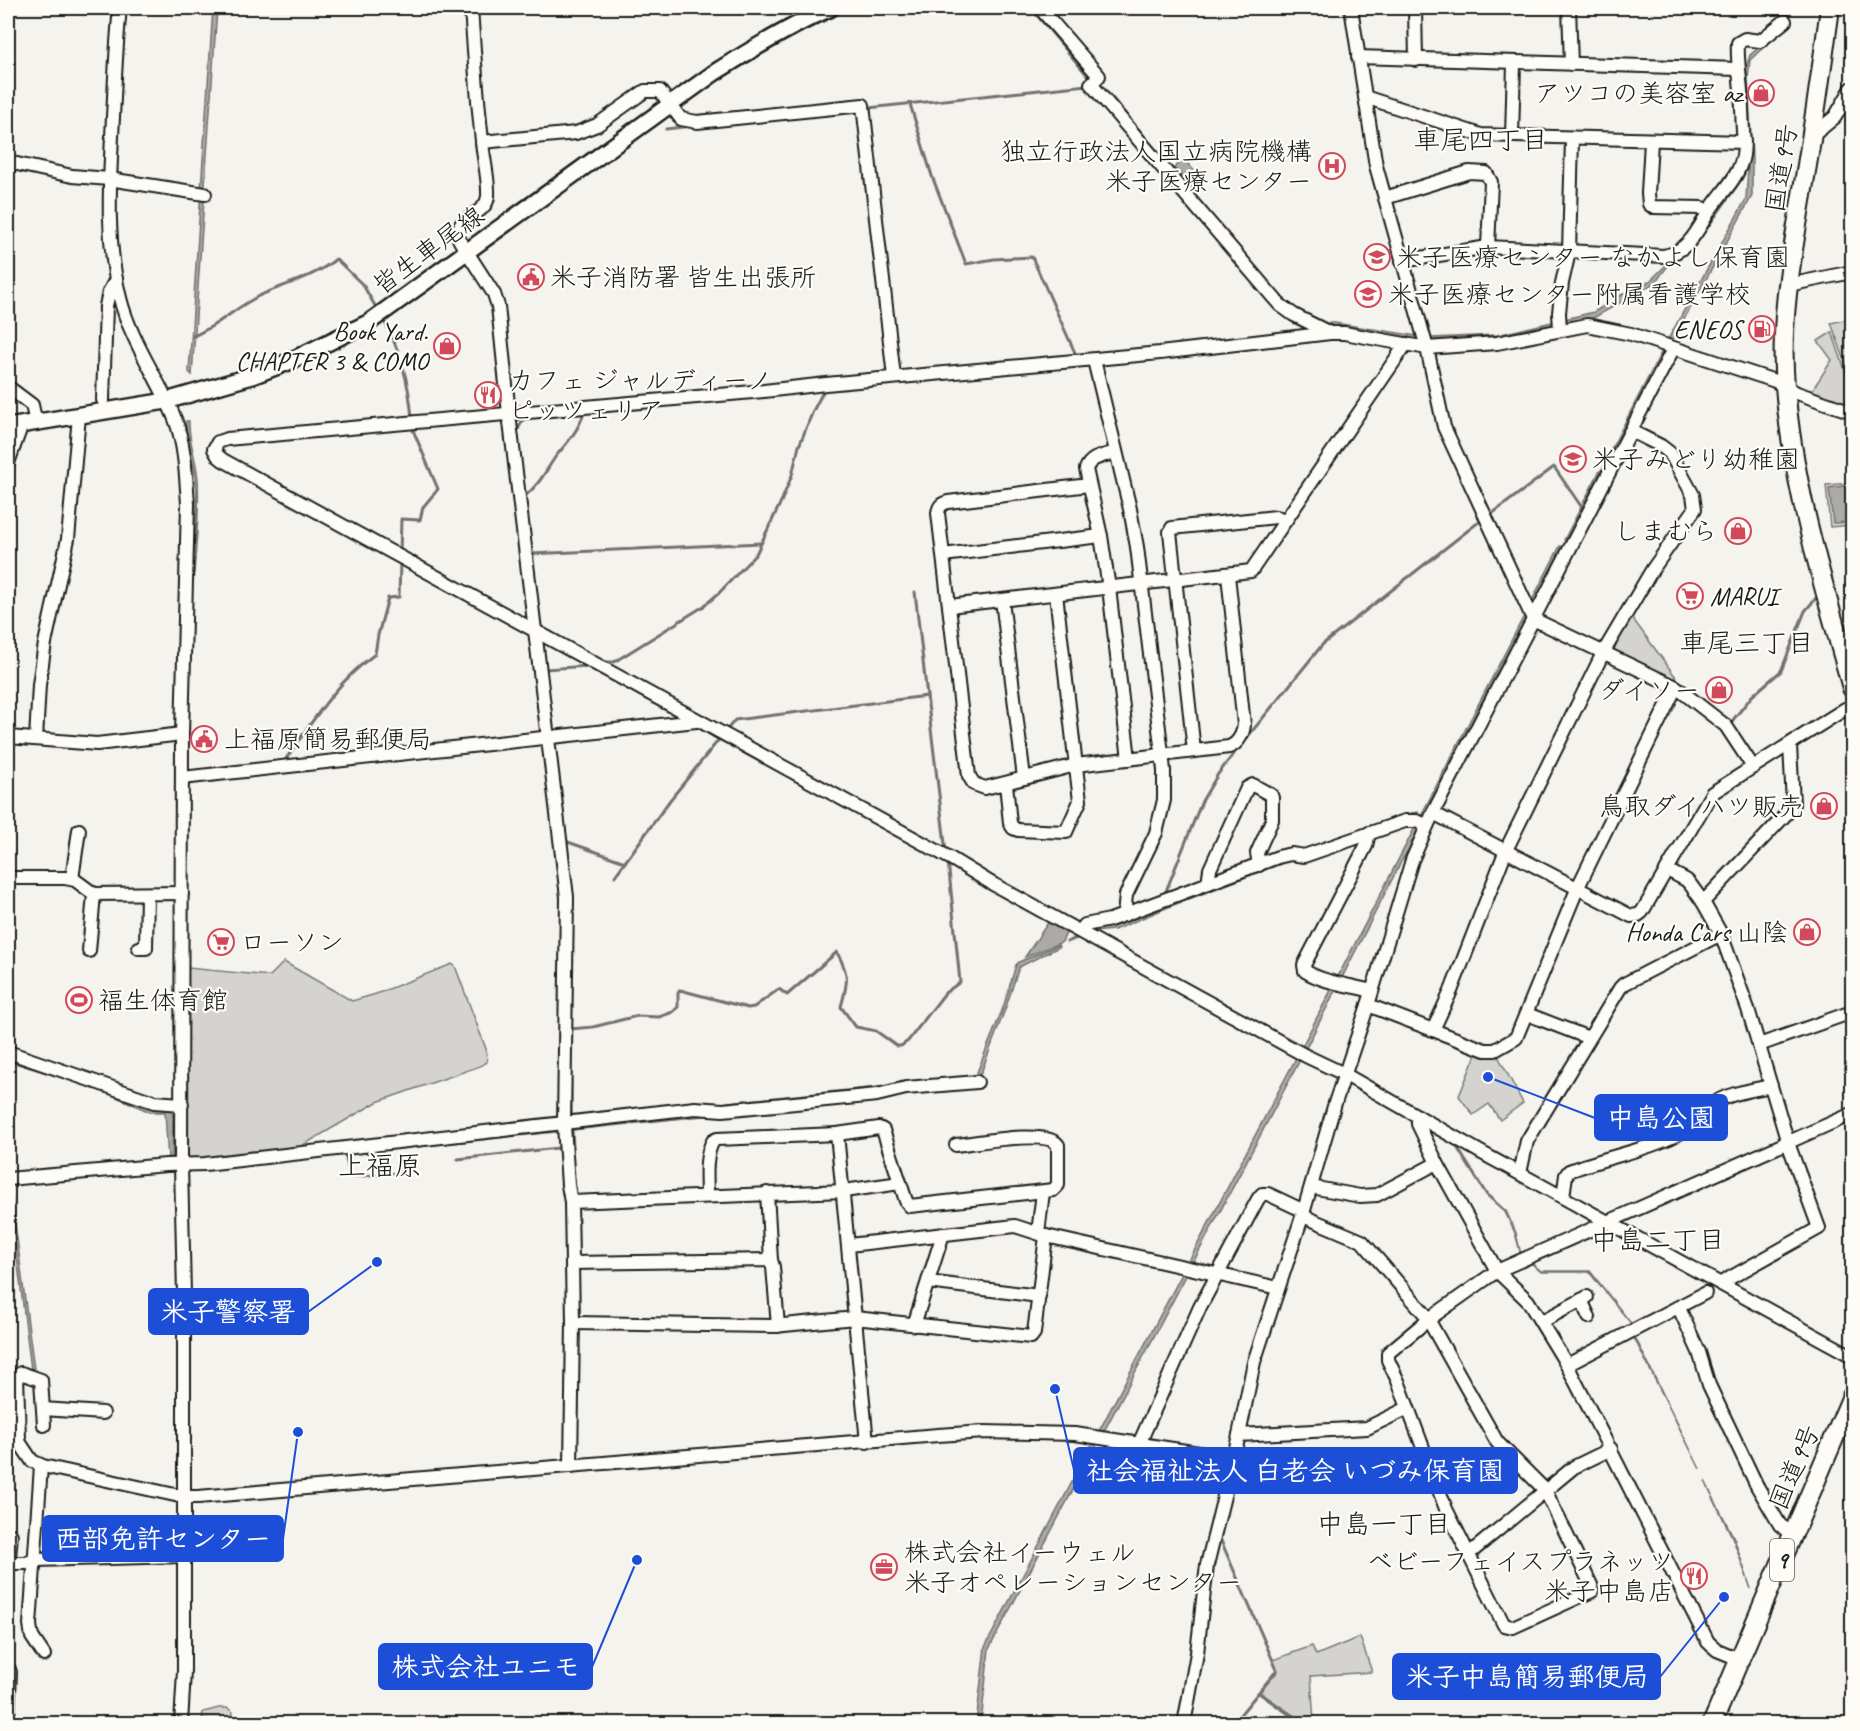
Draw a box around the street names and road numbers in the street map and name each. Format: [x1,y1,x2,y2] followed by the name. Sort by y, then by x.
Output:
[1758,121,1805,215] street label: 国道9号
[366,199,491,302] street label: 皆生車尾線
[1762,1419,1827,1515] street label: 国道9号
[1770,1539,1794,1581] road number: 9

